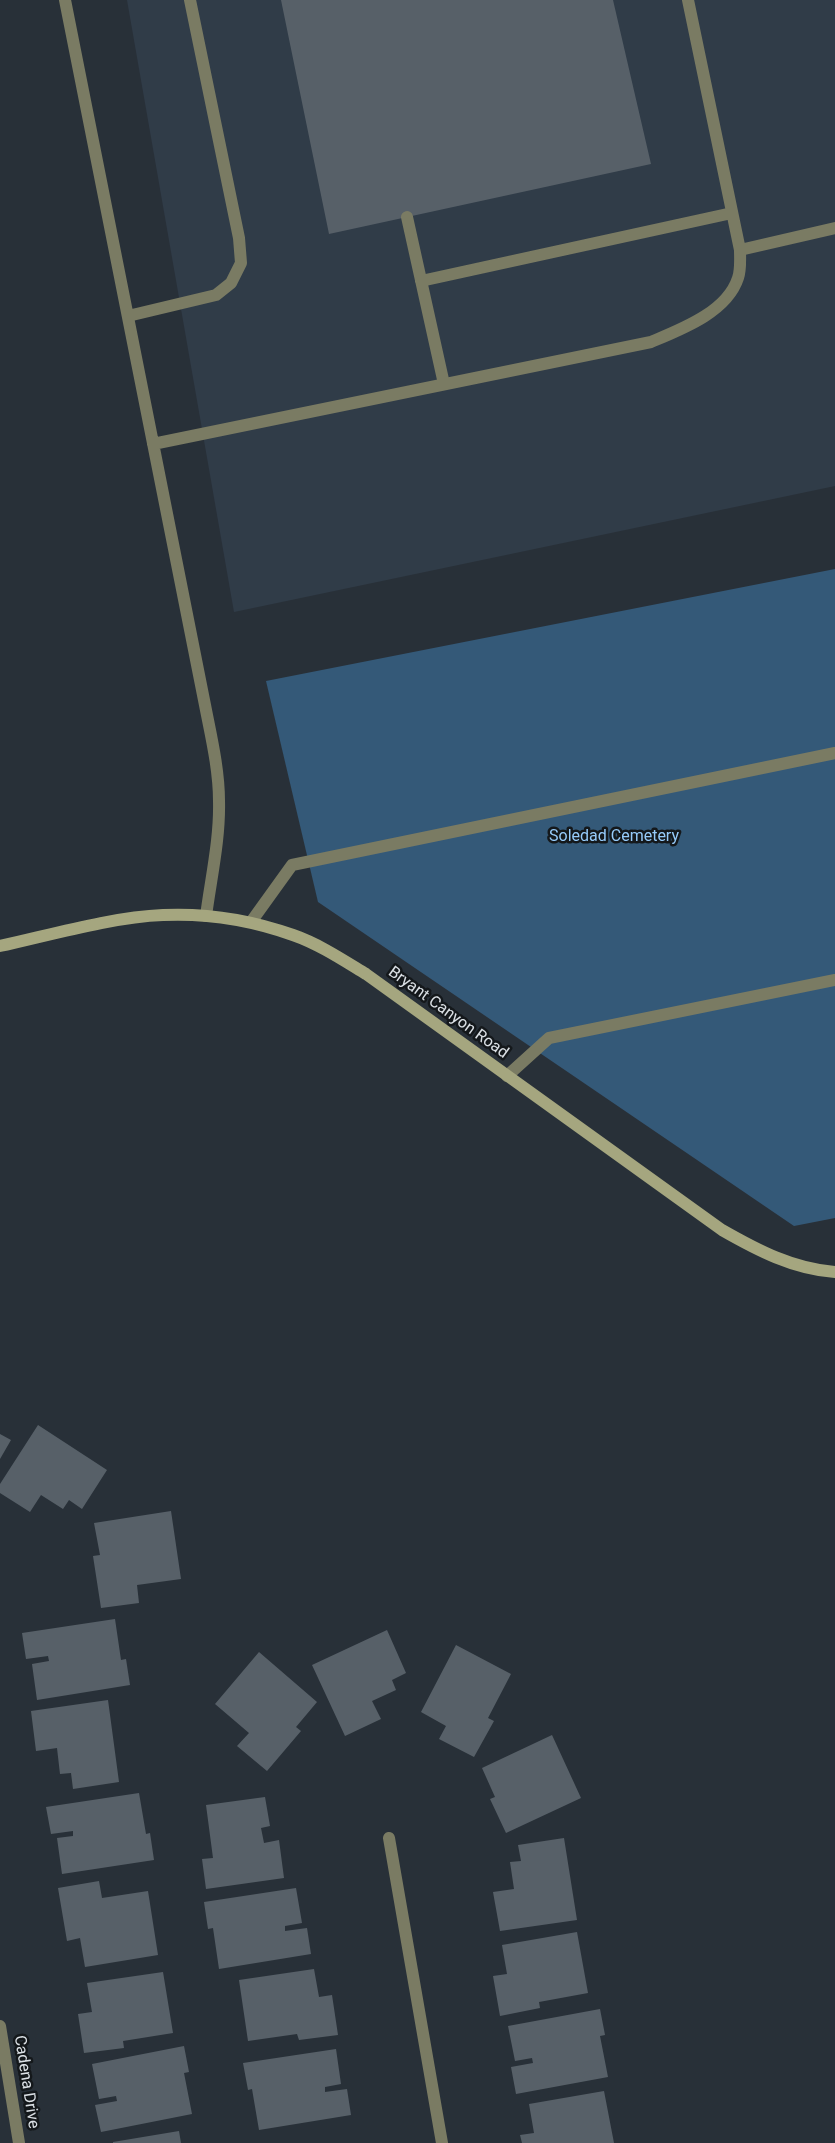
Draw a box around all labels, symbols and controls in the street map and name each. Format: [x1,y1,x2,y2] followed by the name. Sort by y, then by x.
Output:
[549,827,679,847] park label: Soledad Cemetery
[384,963,512,1063] street label: Bryant Canyon Road
[9,2034,43,2130] street label: Cadena Drive

